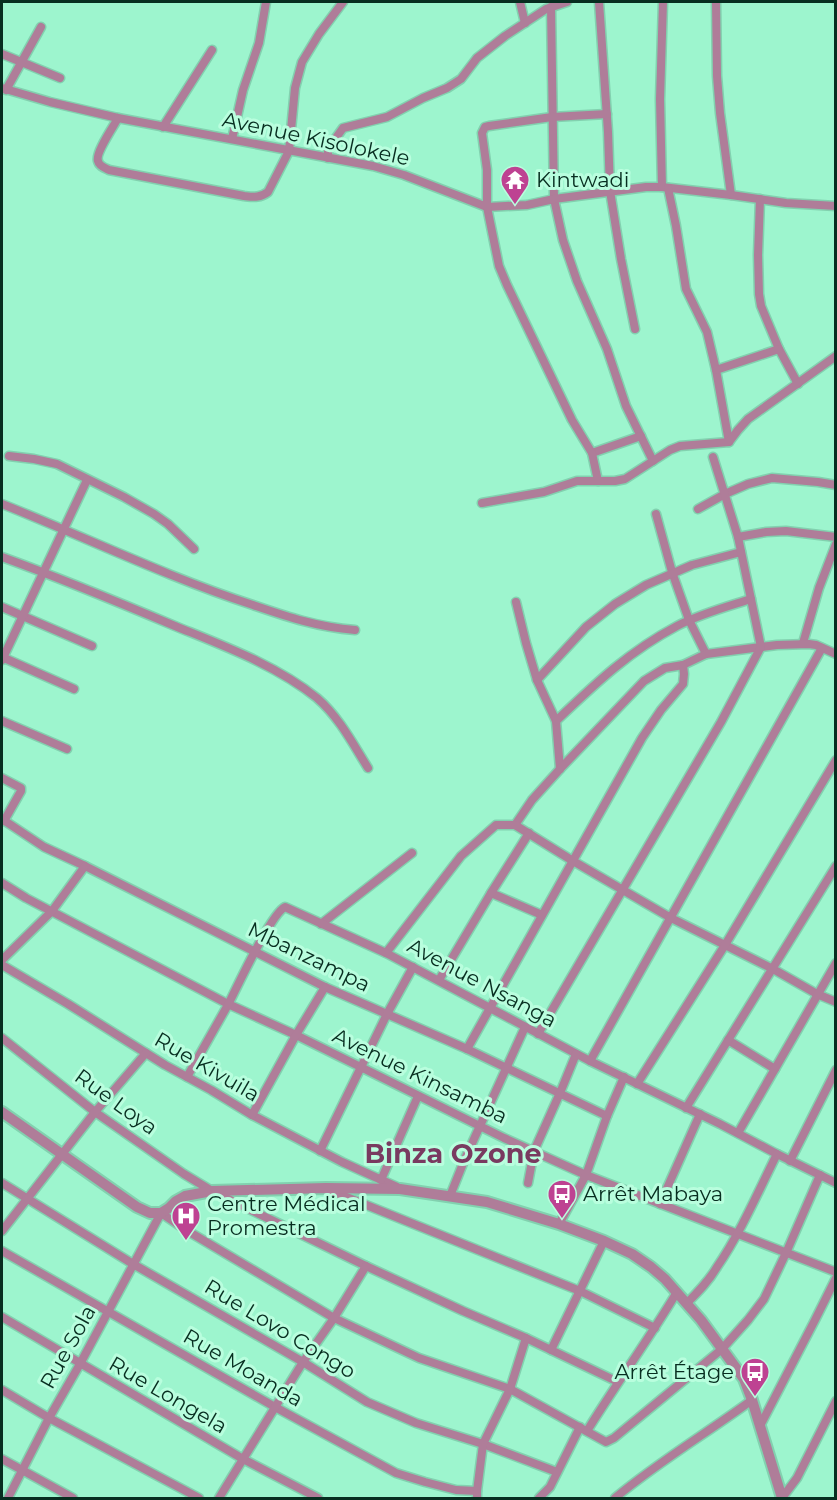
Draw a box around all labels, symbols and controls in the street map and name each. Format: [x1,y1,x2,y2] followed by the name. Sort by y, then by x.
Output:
[220,106,412,171] street label: Avenue Kisolokele
[499,164,531,206] temple icon: Kintwadi
[536,167,629,192] place label: Kintwadi
[244,916,374,997] street label: Mbanzampa
[403,933,561,1032] street label: Avenue Nsanga
[329,1022,512,1129] street label: Avenue Kinsamba
[150,1026,264,1107] street label: Rue Kivuila
[70,1063,162,1140] street label: Rue Loya
[364,1137,542,1170] district label: Binza Ozone
[546,1178,578,1220] bus stop icon: Arrêt Mabaya
[583,1181,723,1206] place label: Arrêt Mabaya
[207,1191,366,1240] place label: Centre Médical Promestra
[170,1200,202,1242] hospital icon: Centre Médical Promestra
[200,1274,360,1383] street label: Rue Lovo Congo
[34,1301,101,1393] street label: Rue Sola
[179,1323,307,1412] street label: Rue Moanda
[105,1351,232,1438] street label: Rue Longela
[739,1356,771,1398] bus stop icon: Arrêt Étage
[615,1359,734,1384] place label: Arrêt Étage

